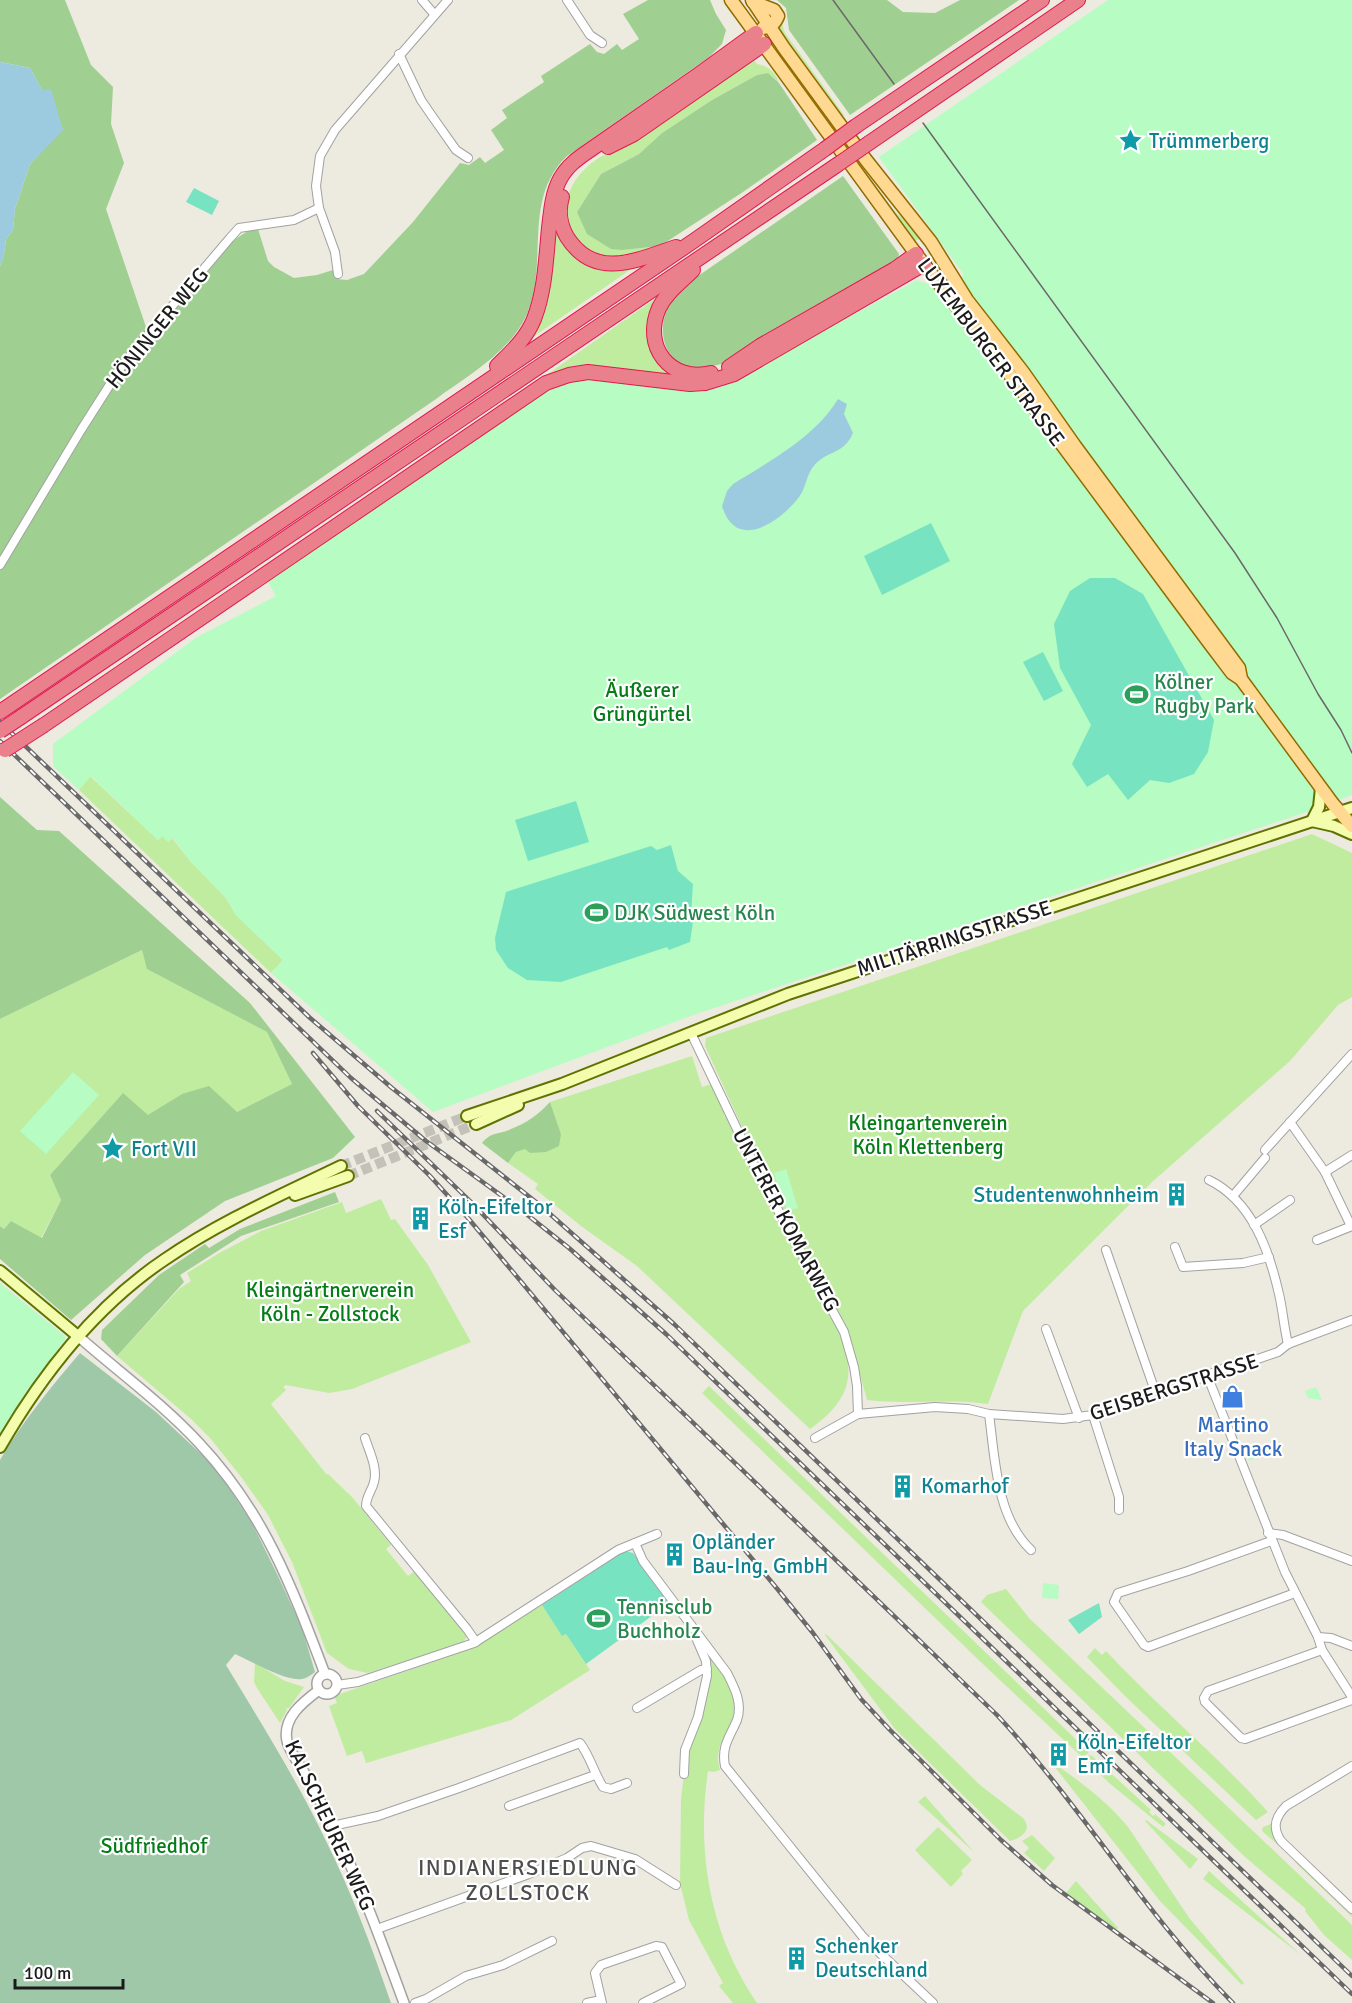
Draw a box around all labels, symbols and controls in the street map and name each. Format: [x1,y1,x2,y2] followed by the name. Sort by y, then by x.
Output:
[1118,128,1144,154] place icon: Trümmerberg
[1149,128,1269,154] place label: Trümmerberg
[912,253,1070,451] street label: LUXEMBURGER STRASSE
[100,262,214,394] street label: HÖNINGER WEG
[1154,669,1255,719] place label: Kölner Rugby Park
[593,677,691,727] park label: Äußerer Grüngürtel
[1123,681,1149,707] sports icon: Kölner Rugby Park
[853,894,1055,982] street label: MILITÄRRINGSTRASSE
[583,900,609,926] sports icon: DJK Südwest Köln
[614,900,775,926] place label: DJK Südwest Köln
[848,1110,1008,1160] park label: Kleingartenverein Köln Klettenberg
[727,1124,845,1316] street label: UNTERER KOMARWEG
[100,1136,126,1162] place icon: Fort VII
[131,1136,197,1162] place label: Fort VII
[974,1182,1159,1208] place label: Studentenwohnheim
[1164,1182,1190,1208] building icon: Studentenwohnheim
[438,1194,553,1244] place label: Köln-Eifeltor Esf
[407,1206,433,1232] building icon: Köln-Eifeltor Esf
[246,1277,414,1327] park label: Kleingärtnerverein Köln - Zollstock
[1086,1347,1262,1427] street label: GEISBERGSTRASSE
[1220,1384,1246,1410] shop icon: Martino Italy Snack
[1184,1412,1283,1462] place label: Martino Italy Snack
[890,1473,916,1499] building icon: Komarhof
[921,1473,1009,1499] place label: Komarhof
[692,1529,829,1579] place label: Opländer Bau-Ing. GmbH
[661,1541,687,1567] building icon: Opländer Bau-Ing. GmbH
[617,1594,712,1644] place label: Tennisclub Buchholz
[586,1606,612,1632] sports icon: Tennisclub Buchholz
[1077,1729,1192,1779] place label: Köln-Eifeltor Emf
[279,1736,381,1914] street label: KALSCHEURER WEG
[1046,1741,1072,1767] building icon: Köln-Eifeltor Emf
[101,1833,208,1859] park label: Südfriedhof
[418,1854,638,1906] district label: INDIANERSIEDLUNG ZOLLSTOCK
[815,1933,928,1983] place label: Schenker Deutschland
[784,1945,810,1971] building icon: Schenker Deutschland
[15,1952,123,1990] scale bar
[24,1962,71,1984] text: 100 m

